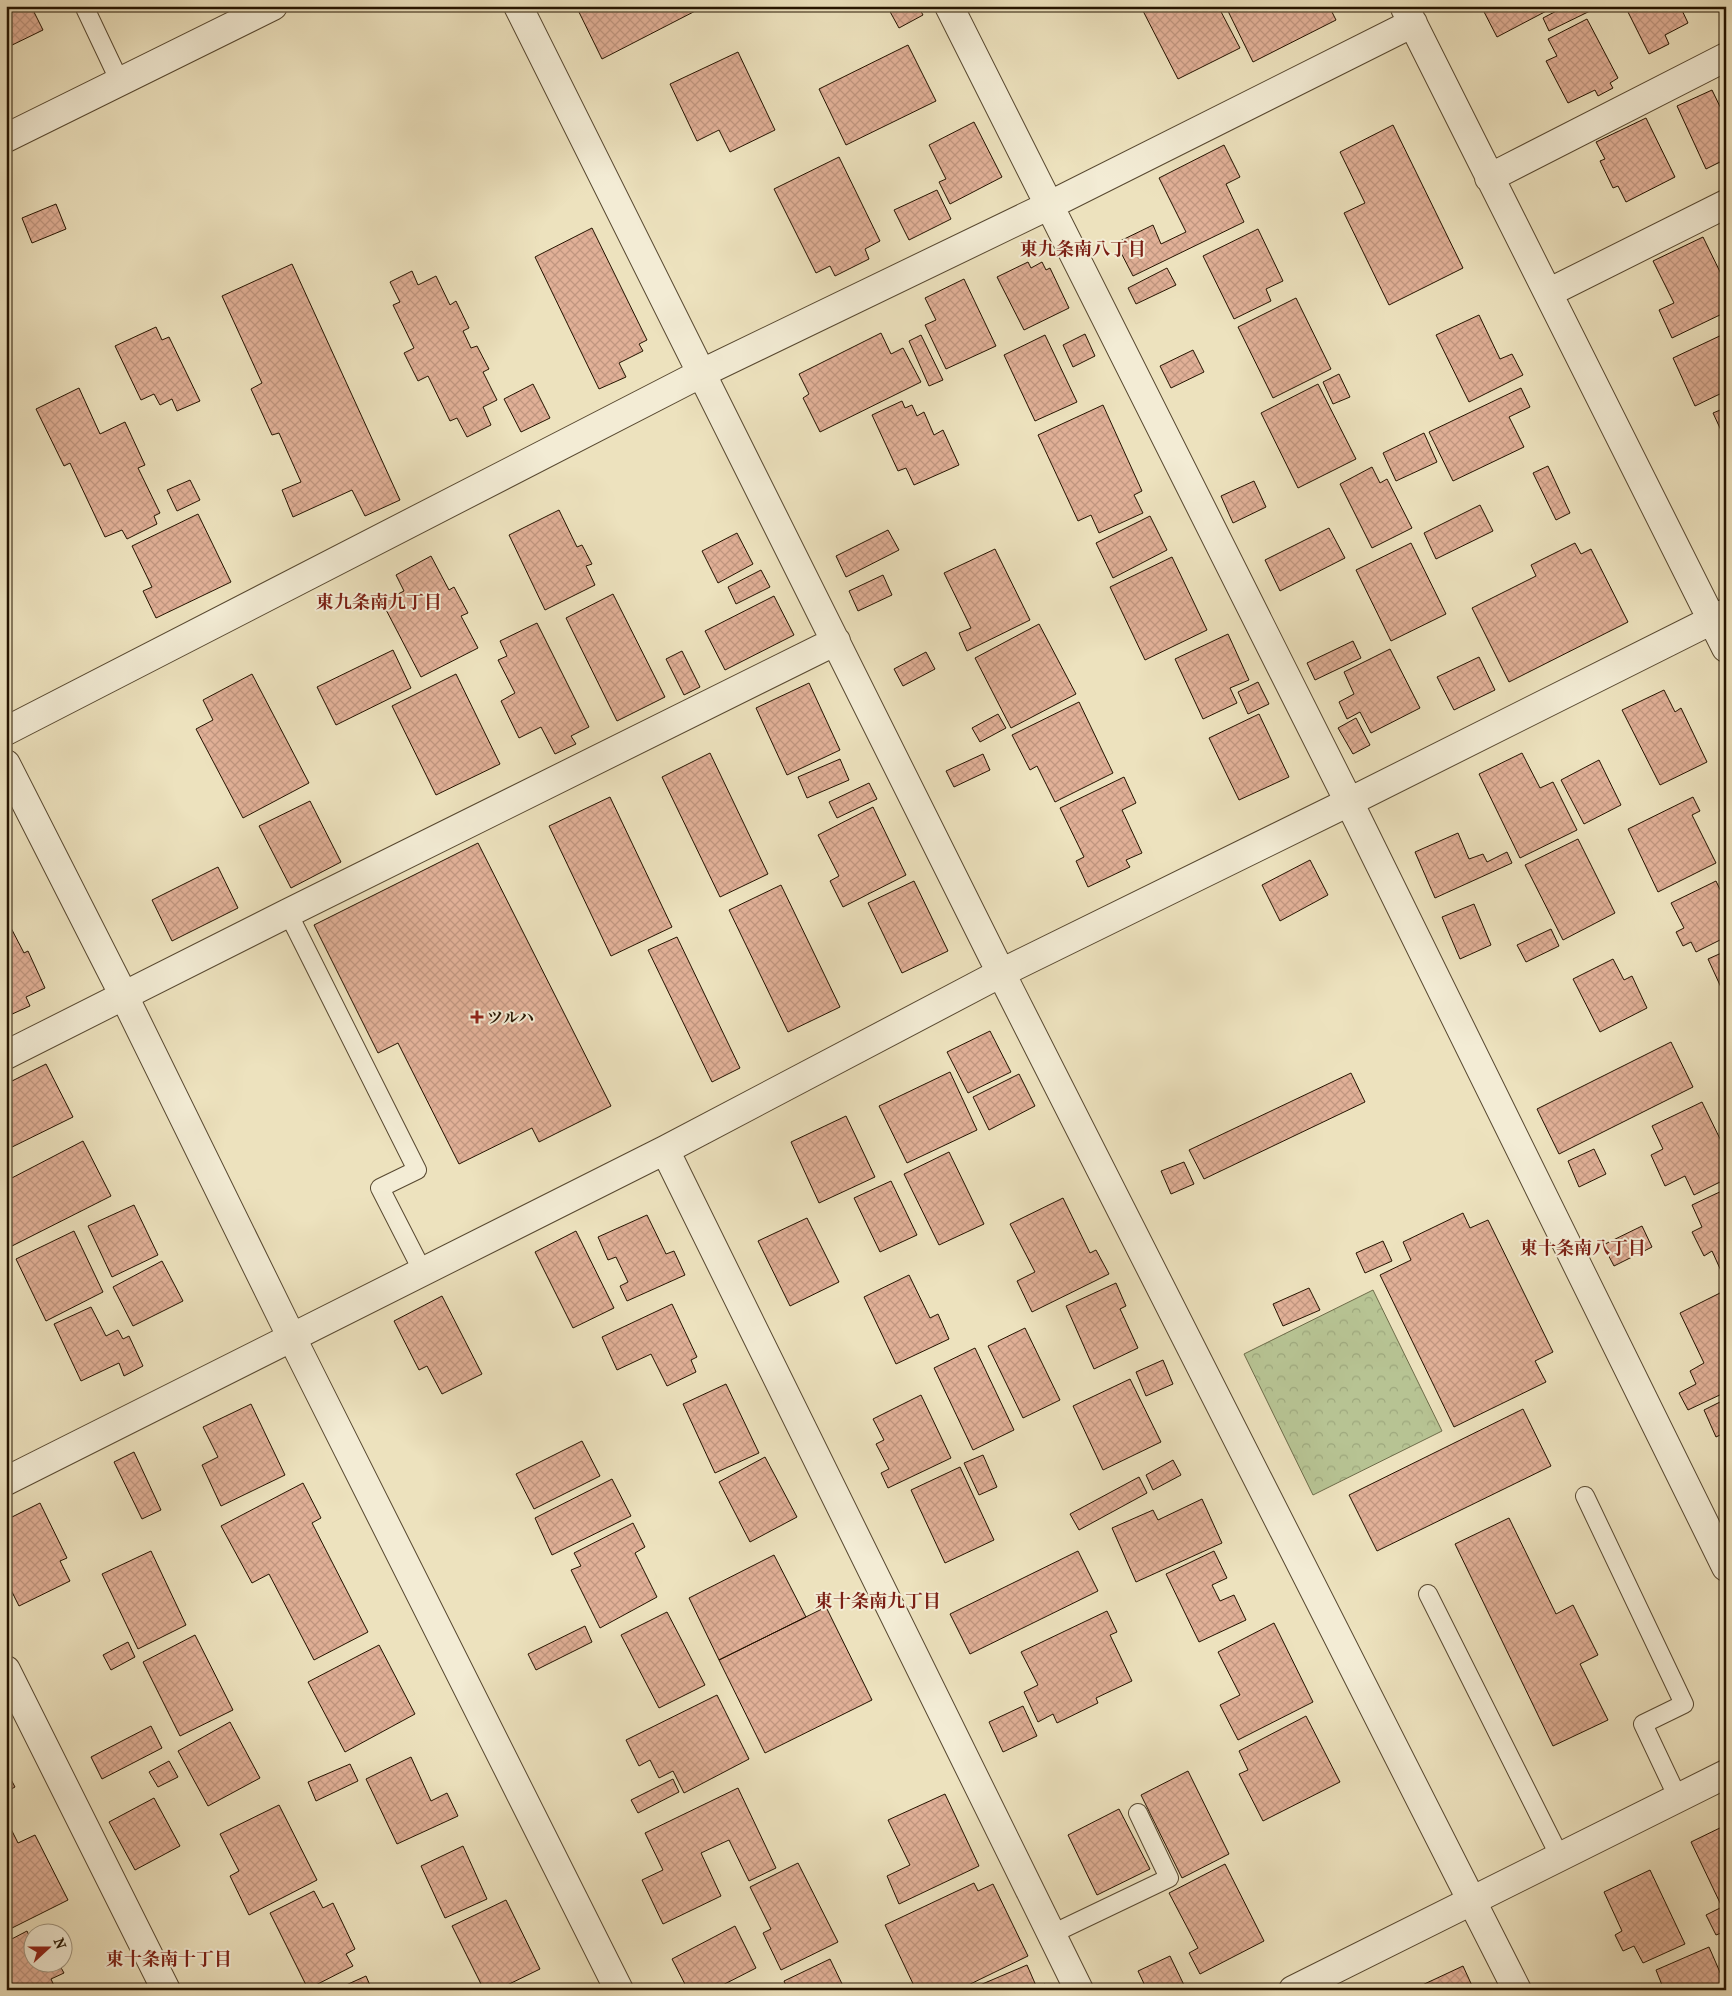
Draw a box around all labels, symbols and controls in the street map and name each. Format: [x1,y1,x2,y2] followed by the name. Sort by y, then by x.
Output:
[1020,239,1146,260] district label: 東九条南八丁目
[316,592,442,613] district label: 東九条南九丁目
[487,1008,534,1027] place label: ツルハ
[471,1011,483,1023] marker: ツルハ
[1520,1238,1646,1259] district label: 東十条南八丁目
[815,1591,941,1612] district label: 東十条南九丁目
[22,1924,72,1974] north arrow
[50,1936,70,1952] text: N
[106,1949,232,1970] district label: 東十条南十丁目

